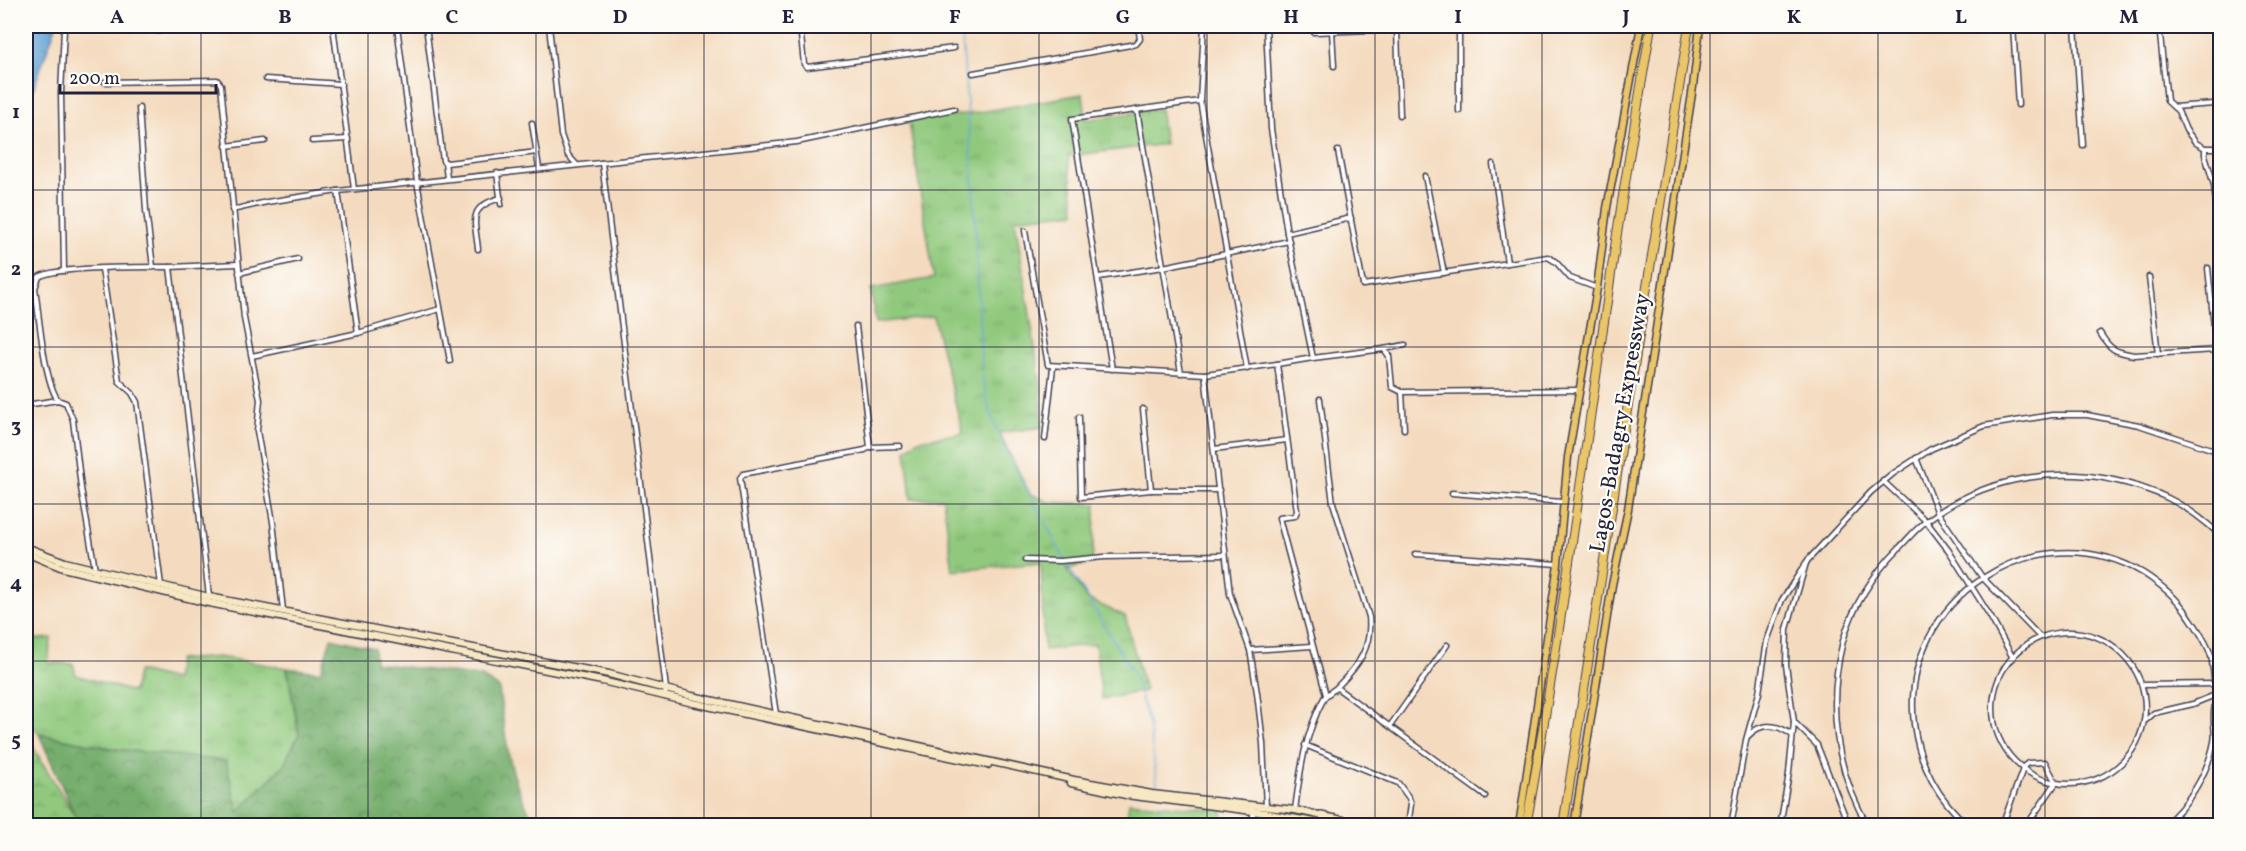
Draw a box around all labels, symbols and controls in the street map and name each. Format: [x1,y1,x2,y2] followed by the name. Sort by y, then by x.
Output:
[110,4,124,32] text: A
[278,4,292,32] text: B
[446,4,459,32] text: C
[613,4,627,32] text: D
[782,4,794,32] text: E
[949,4,961,32] text: F
[1116,4,1130,32] text: G
[1283,4,1299,32] text: H
[1454,4,1462,32] text: I
[1621,4,1630,32] text: J
[1787,4,1802,32] text: K
[1955,4,1967,32] text: L
[2119,4,2139,32] text: M
[60,57,216,95] scale bar
[69,67,120,92] text: 200 m
[12,99,20,127] text: 1
[11,256,21,284] text: 2
[1583,291,1659,555] street label: Lagos-Badagry Expressway
[11,413,21,441] text: 3
[10,570,22,598] text: 4
[11,727,21,755] text: 5

